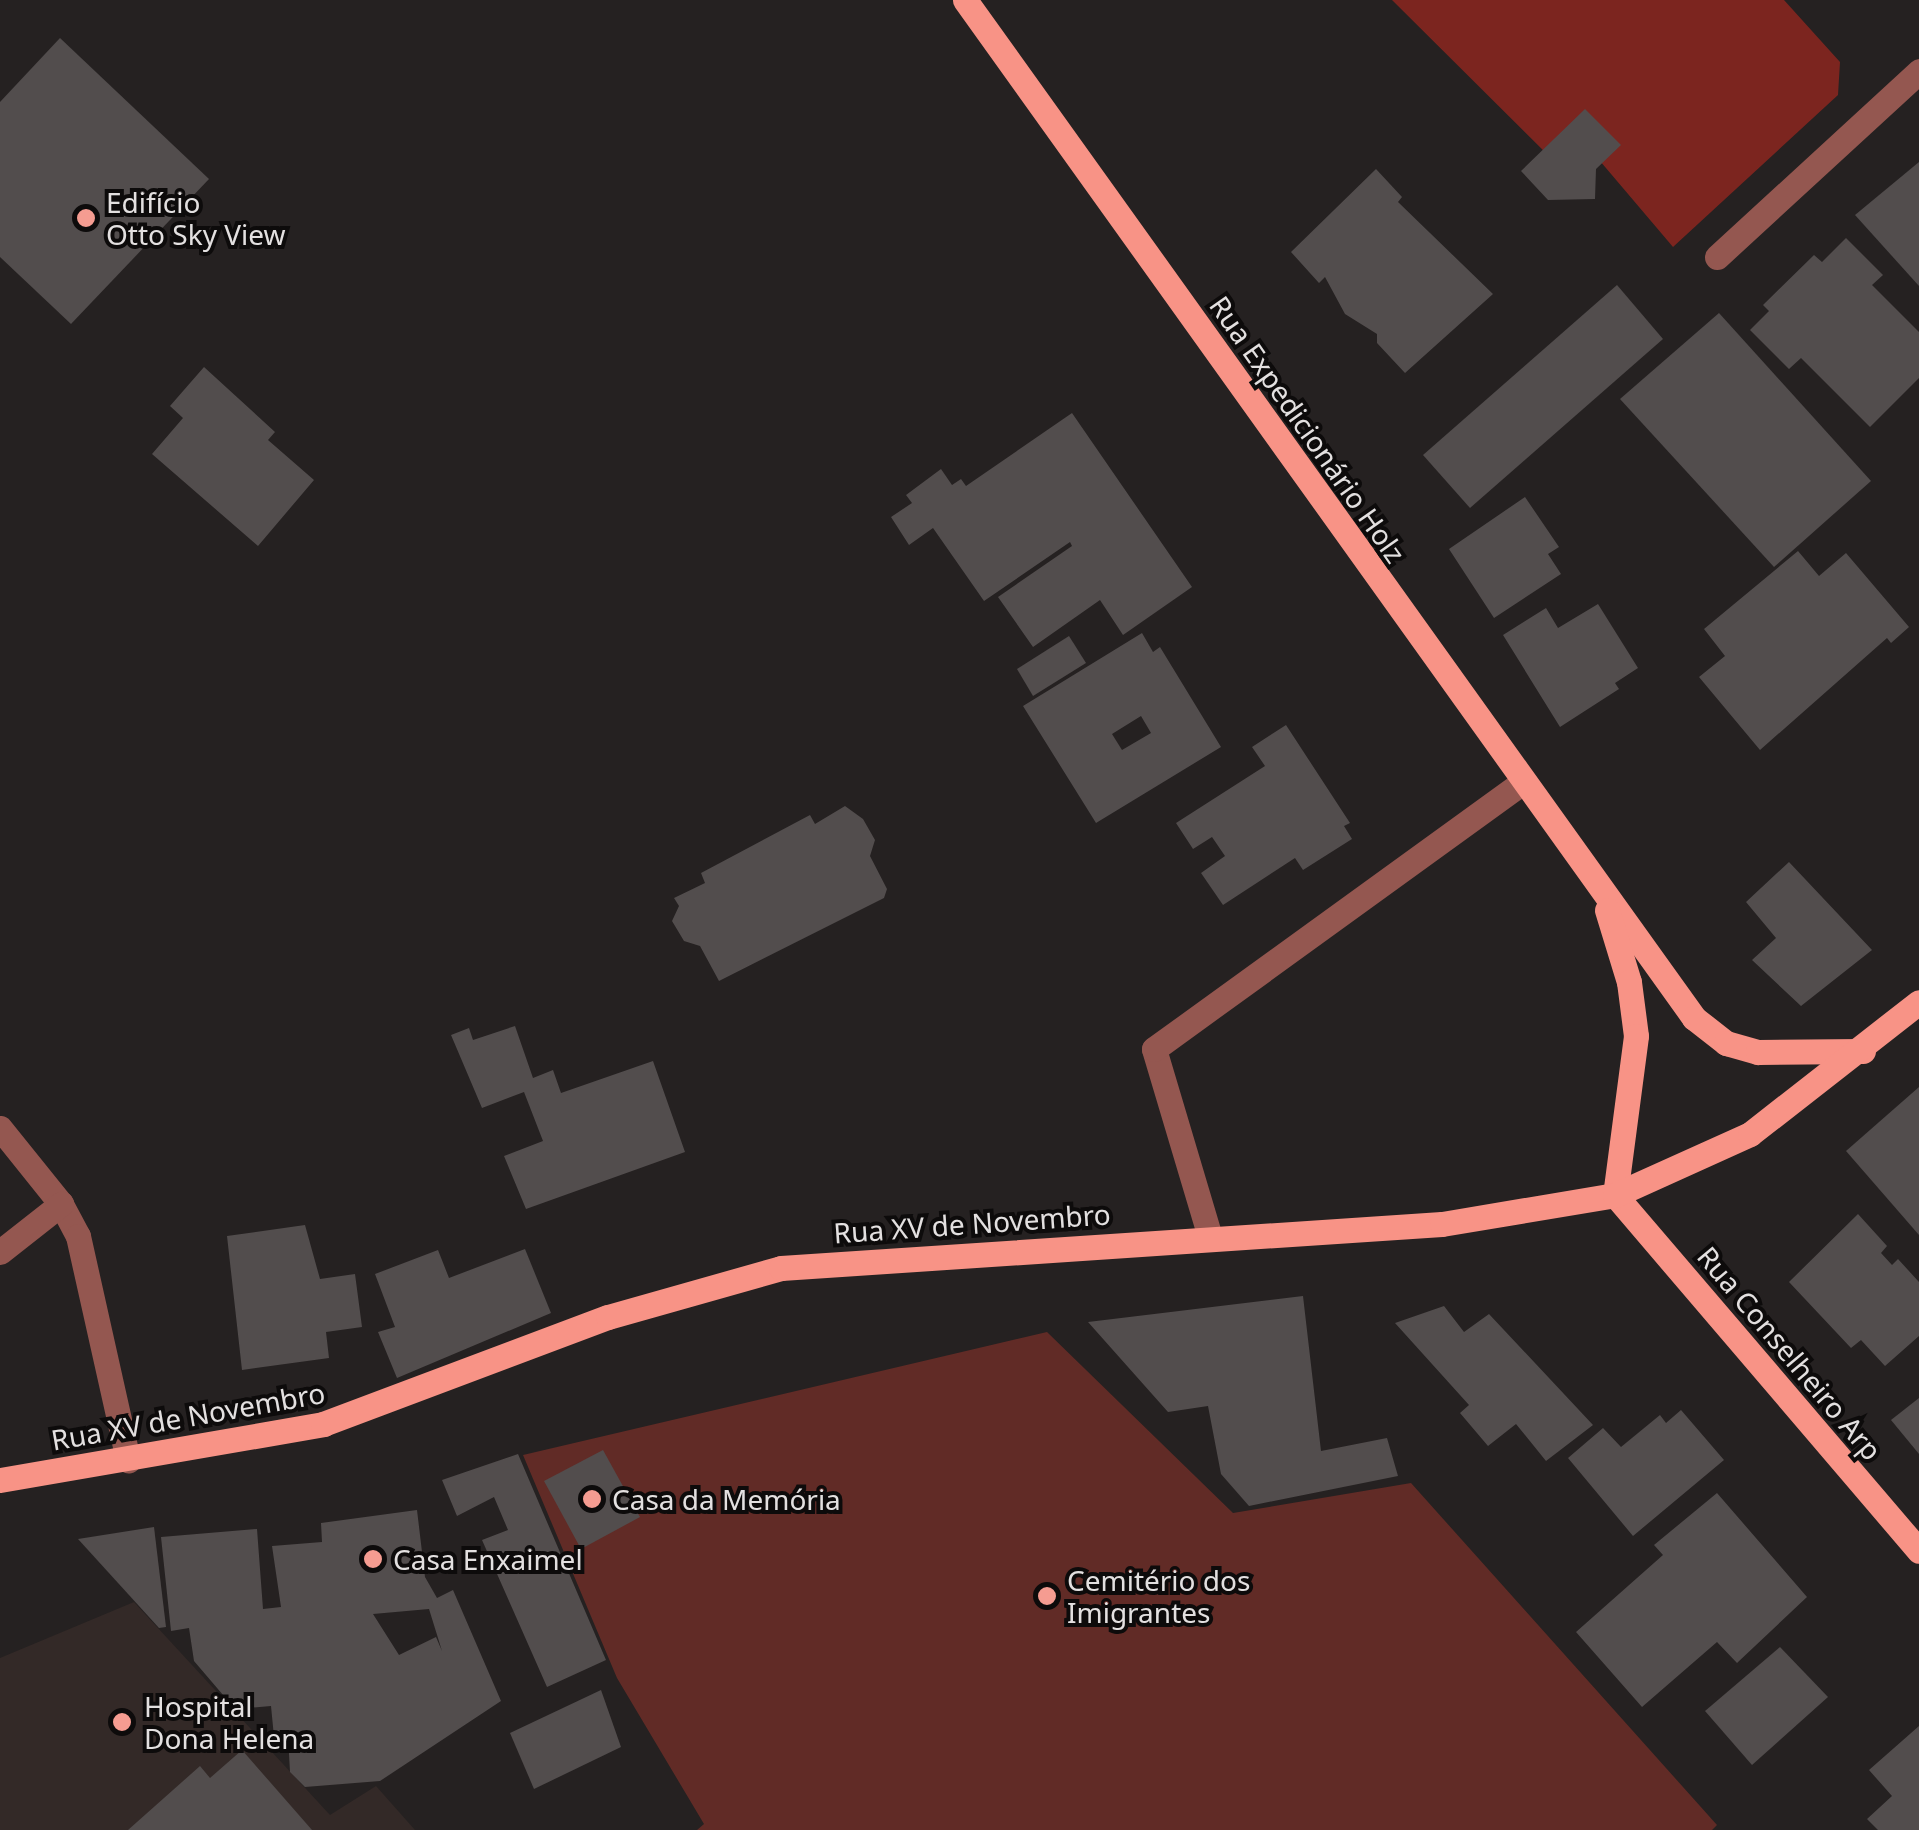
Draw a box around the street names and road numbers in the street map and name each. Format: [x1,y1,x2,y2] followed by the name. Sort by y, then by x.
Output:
[1203,289,1413,569] street label: Rua Expedicionário Holz
[832,1197,1112,1249] street label: Rua XV de Novembro
[1691,1239,1889,1467] street label: Rua Conselheiro Arp
[48,1375,328,1457] street label: Rua XV de Novembro

